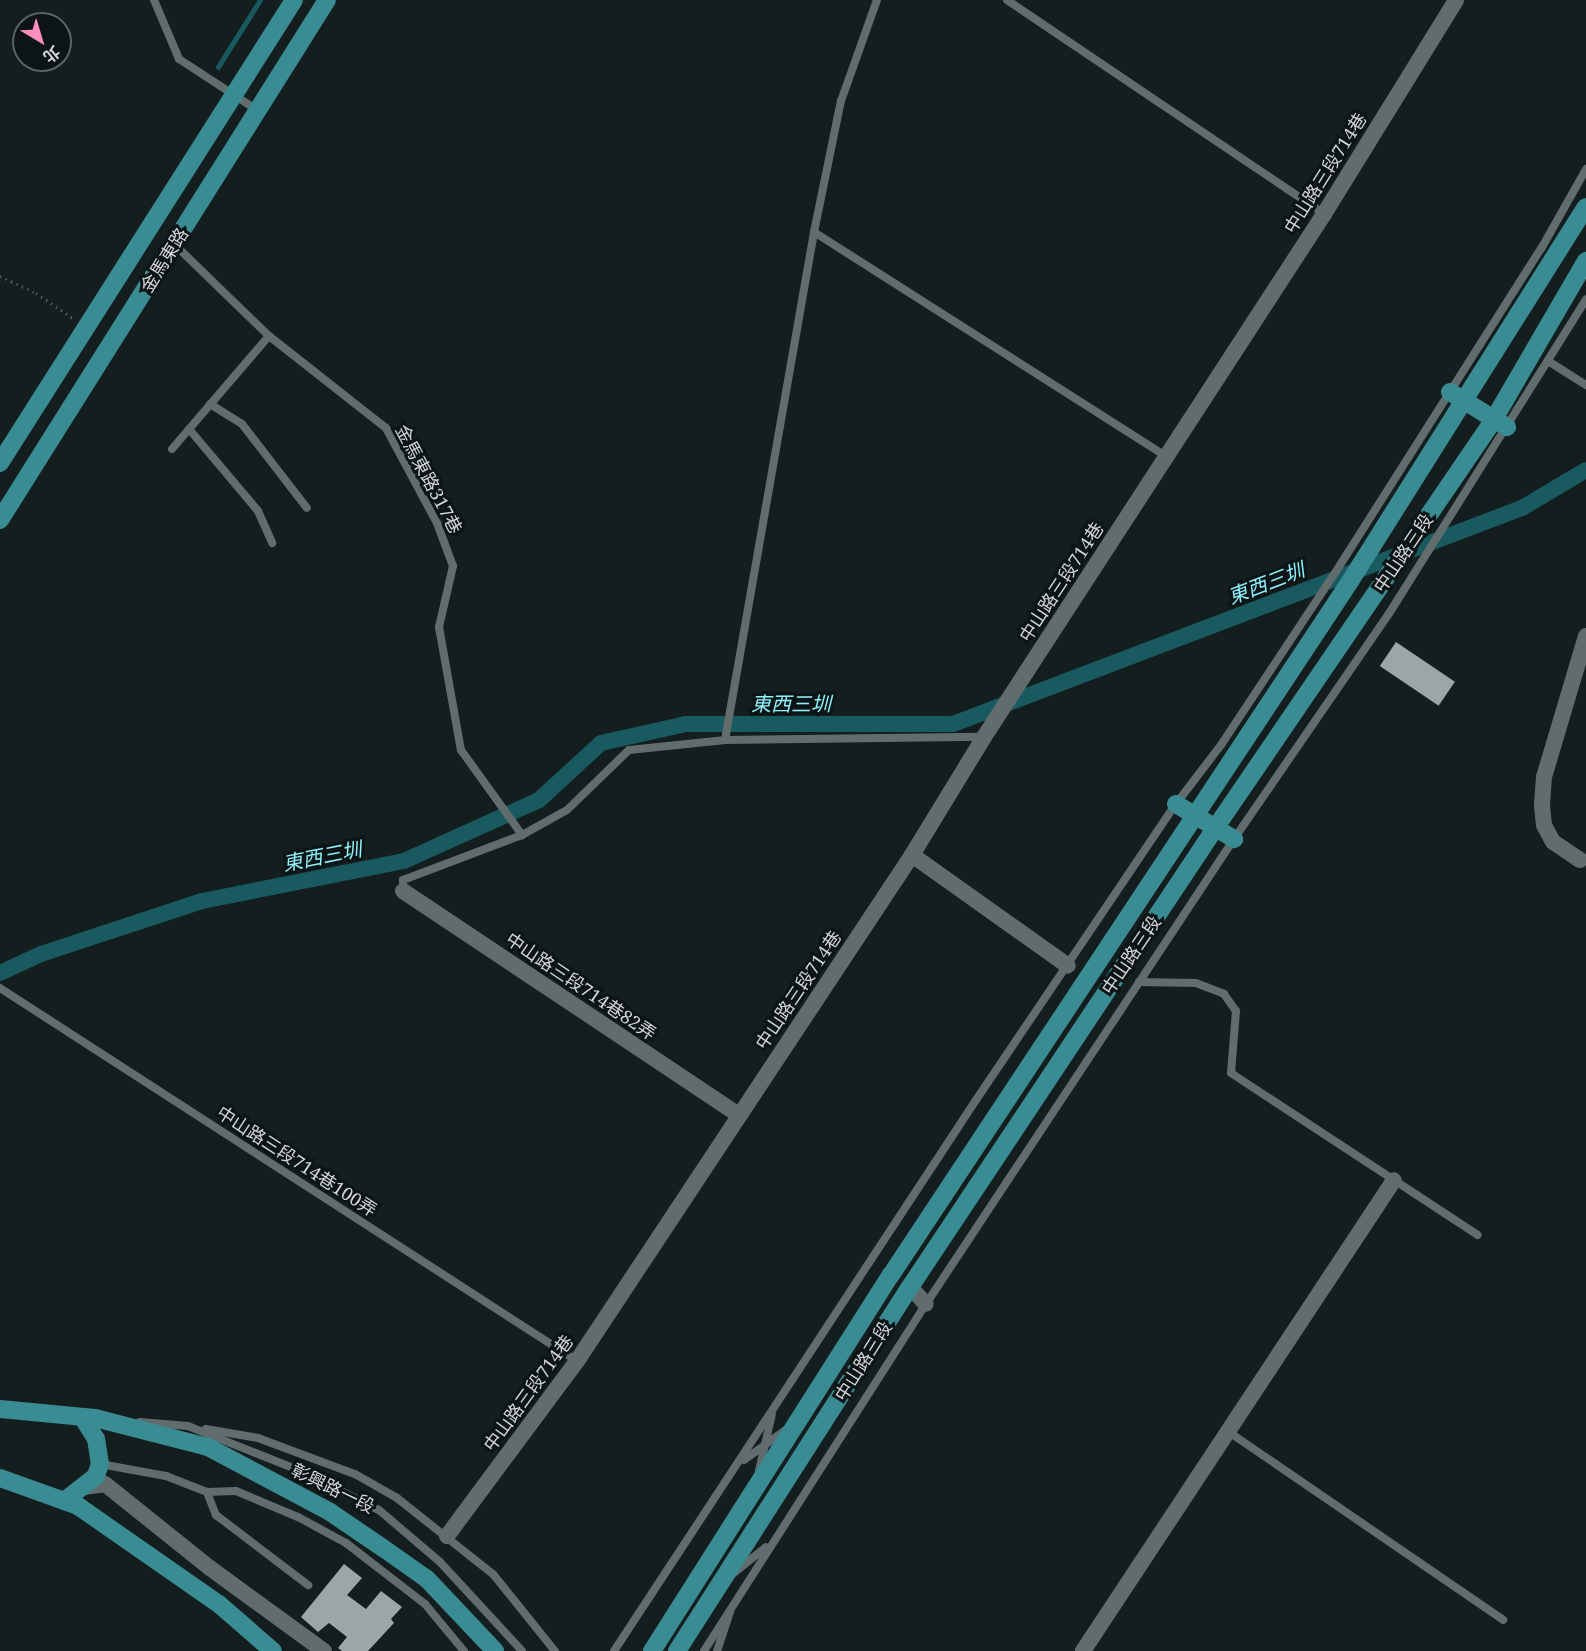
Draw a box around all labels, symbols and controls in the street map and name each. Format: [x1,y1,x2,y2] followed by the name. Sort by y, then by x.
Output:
[12,12,72,72] north arrow
[39,41,65,68] text: 北
[1279,109,1371,237] street label: 中山路三段714巷
[136,224,192,296] street label: 金馬東路
[391,421,467,537] street label: 金馬東路317巷
[1369,510,1437,596] street label: 中山路三段
[1014,518,1108,646] street label: 中山路三段714巷
[1224,557,1308,609] water label: 東西三圳
[751,691,831,715] water label: 東西三圳
[280,837,364,875] water label: 東西三圳
[1097,912,1165,998] street label: 中山路三段
[750,927,846,1053] street label: 中山路三段714巷
[502,928,660,1044] street label: 中山路三段714巷82弄
[213,1101,381,1221] street label: 中山路三段714巷100弄
[830,1317,896,1405] street label: 中山路三段
[479,1331,577,1455] street label: 中山路三段714巷
[288,1459,378,1517] street label: 彰興路一段

